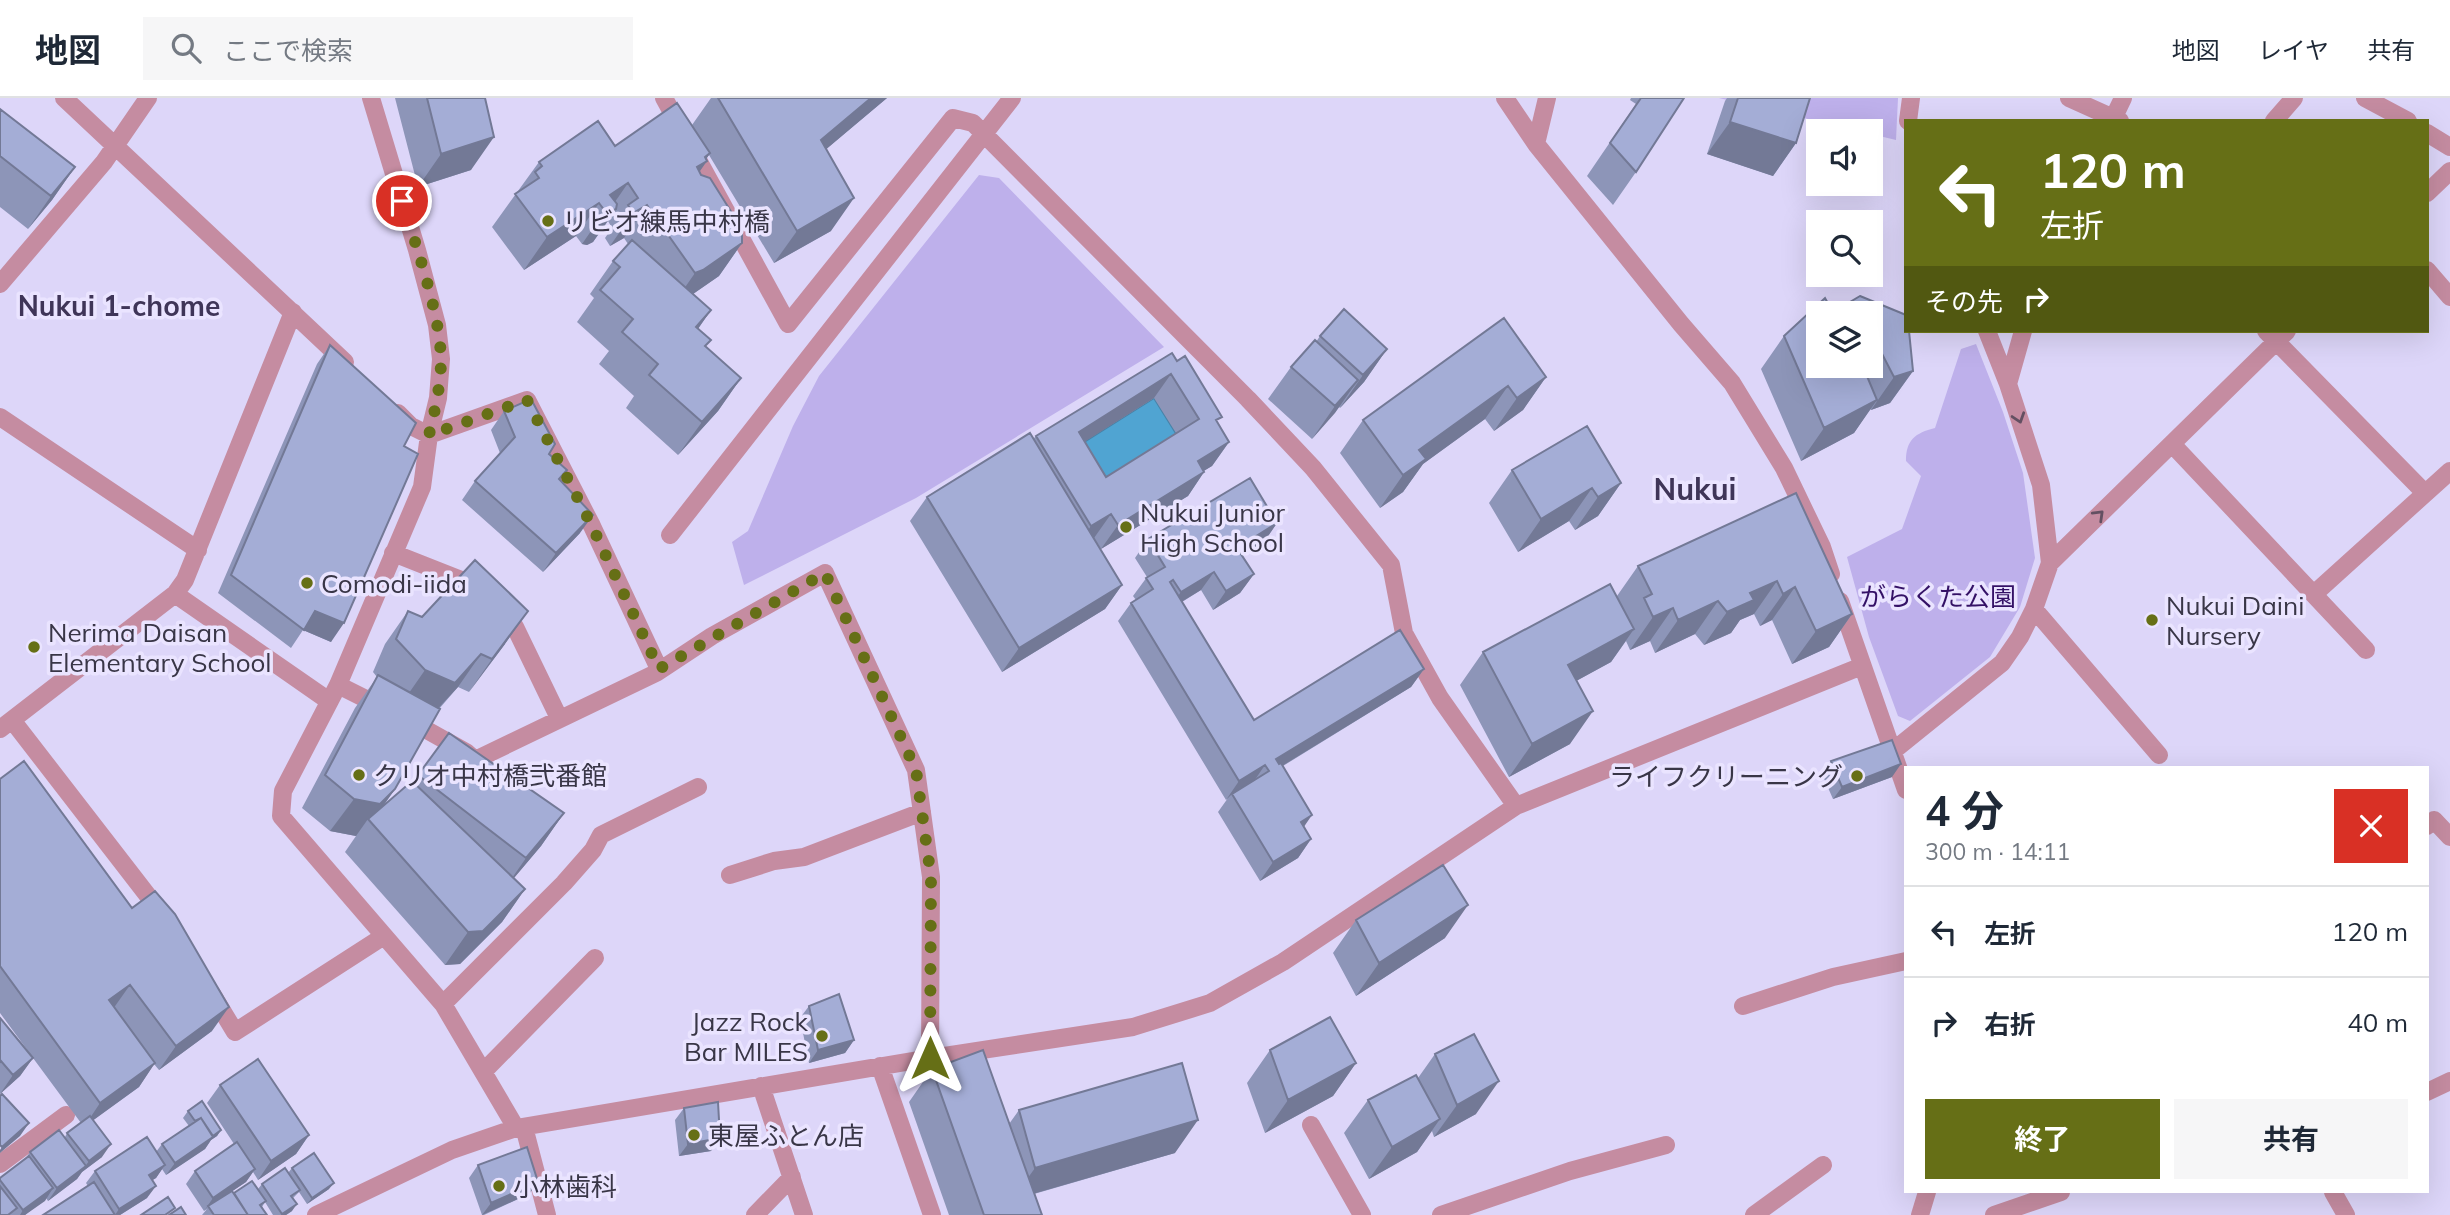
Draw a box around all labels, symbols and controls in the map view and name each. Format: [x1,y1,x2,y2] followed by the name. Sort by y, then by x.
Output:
[143,17,633,80] search box
[35,29,101,70] text: 地図
[167,29,205,67] icon: search
[223,34,353,67] text: ここで検索
[2172,35,2220,65] text: 地図
[2258,35,2329,65] text: レイヤ
[2367,35,2415,65] text: 共有
[1806,119,1883,378] map controls
[1806,119,1883,196] button: sound
[2040,139,2186,200] text: 120 m
[1925,147,2016,238] icon: left
[372,171,432,231] pin
[383,182,421,220] icon: arrive
[562,205,770,238] place label: リビオ練馬中村橋
[2040,205,2104,245] text: 左折
[1806,210,1883,287] button: search
[540,213,556,229] marker: リビオ練馬中村橋
[2017,280,2055,318] icon: right
[1925,285,2003,318] text: その先
[18,288,220,323] district label: Nukui 1-chome
[1806,301,1883,378] button: layers
[2011,411,2025,423] one-way arrow
[1654,470,1736,508] district label: Nukui
[1140,496,1286,559] place label: Nukui Junior High School
[2090,510,2103,523] one-way arrow
[1118,519,1134,535] marker: Nukui Junior High School
[321,567,467,600] place label: Comodi-iida
[299,575,315,591] marker: Comodi-iida
[1860,580,2016,613] park label: がらくた公園
[2166,589,2304,652] place label: Nukui Daini Nursery
[2144,612,2160,628] marker: Nukui Daini Nursery
[48,616,272,679] place label: Nerima Daisan Elementary School
[26,639,42,655] marker: Nerima Daisan Elementary School
[373,759,607,792] place label: クリオ中村橋弐番館
[1609,760,1843,793] place label: ライフクリーニング
[351,767,367,783] marker: クリオ中村橋弐番館
[1849,768,1865,784] marker: ライフクリーニング
[1925,784,2004,837] text: 4 分
[2334,789,2408,863] button: close
[1925,837,2070,866] text: 300 m · 14:11
[1925,913,1963,951] icon: left
[2332,915,2408,948] text: 120 m
[1984,917,2036,950] text: 左折
[1925,1004,1963,1042] icon: right
[684,1005,809,1068] place label: Jazz Rock Bar MILES
[2347,1006,2408,1039] text: 40 m
[1984,1008,2036,1041] text: 右折
[893,1021,967,1095] position arrow
[814,1028,830,1044] marker: Jazz Rock Bar MILES
[1925,1099,2160,1179] button: 終了
[2174,1099,2408,1179] button: 共有
[708,1119,864,1152] place label: 東屋ふとん店
[686,1127,702,1143] marker: 東屋ふとん店
[513,1170,617,1203] place label: 小林歯科
[491,1178,507,1194] marker: 小林歯科

